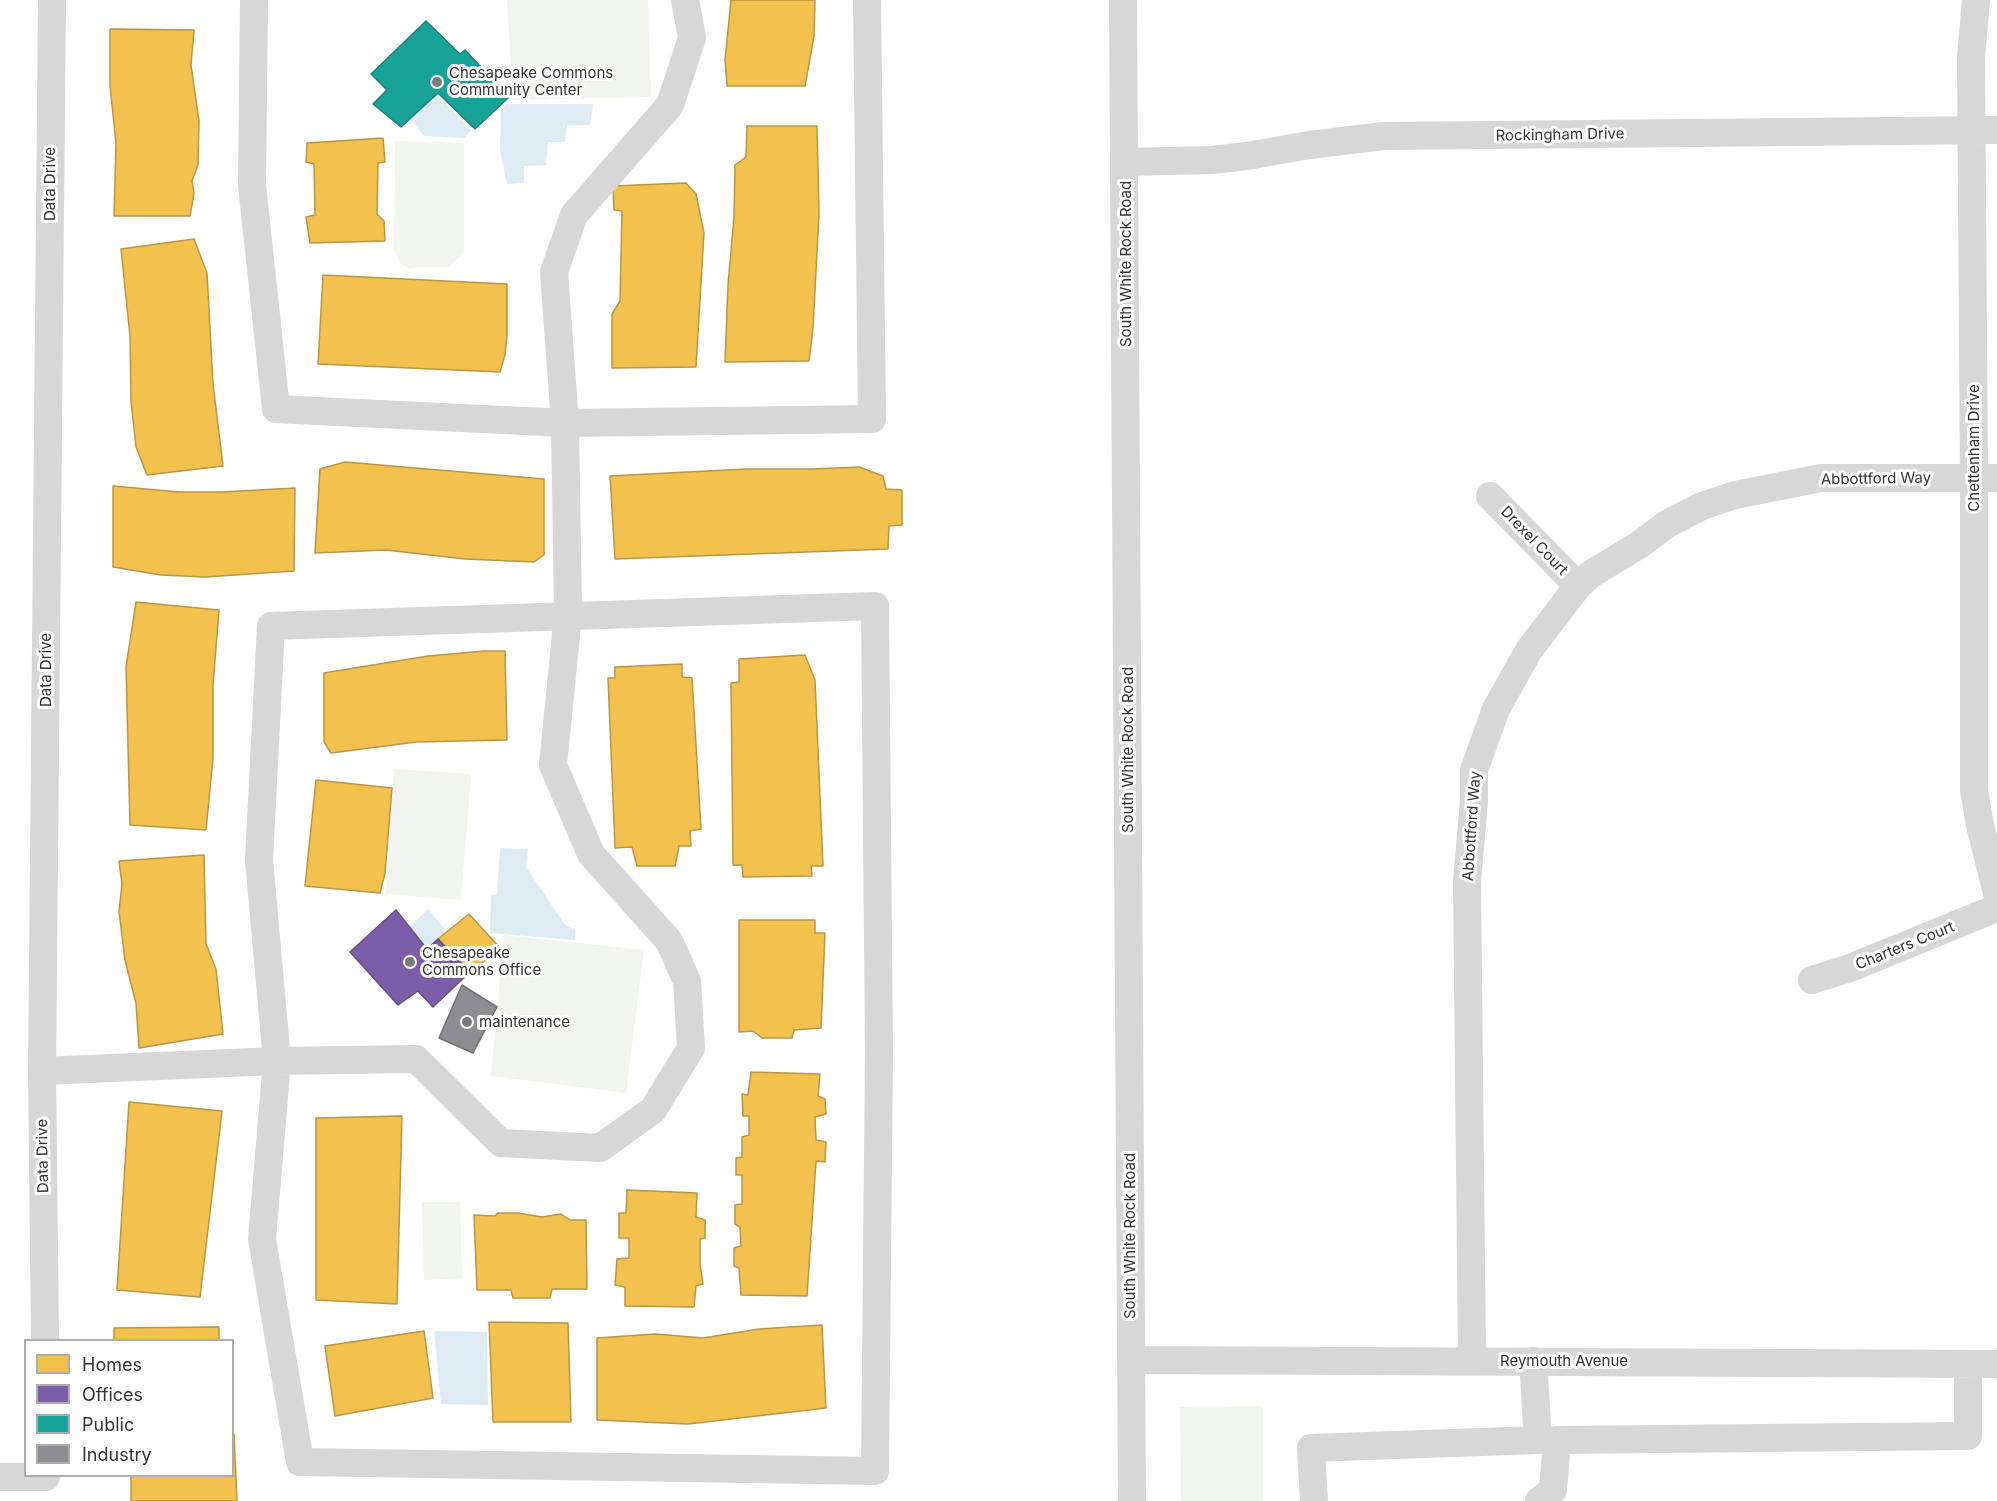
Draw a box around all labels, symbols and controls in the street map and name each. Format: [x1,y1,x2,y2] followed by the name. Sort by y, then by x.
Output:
[449,64,613,99] place label: Chesapeake Commons Community Center
[430,75,444,89] marker: Chesapeake Commons Community Center
[1495,125,1625,145] street label: Rockingham Drive
[41,147,59,221] street label: Data Drive
[1117,181,1135,347] street label: South White Rock Road
[1965,384,1983,512] street label: Chettenham Drive
[1821,469,1931,489] street label: Abbottford Way
[1497,503,1571,579] street label: Drexel Court
[37,633,55,707] street label: Data Drive
[1119,667,1137,833] street label: South White Rock Road
[1459,770,1485,882] street label: Abbottford Way
[1853,918,1957,974] street label: Charters Court
[422,944,541,979] place label: Chesapeake Commons Office
[403,955,417,969] marker: Chesapeake Commons Office
[479,1013,570,1031] place label: maintenance
[460,1015,474,1029] marker: maintenance
[33,1119,53,1193] street label: Data Drive
[1121,1153,1139,1319] street label: South White Rock Road
[24,1339,234,1477] legend
[1500,1352,1628,1370] street label: Reymouth Avenue
[82,1354,142,1375] text: Homes
[82,1384,143,1405] text: Offices
[82,1414,134,1435] text: Public
[82,1444,152,1465] text: Industry

